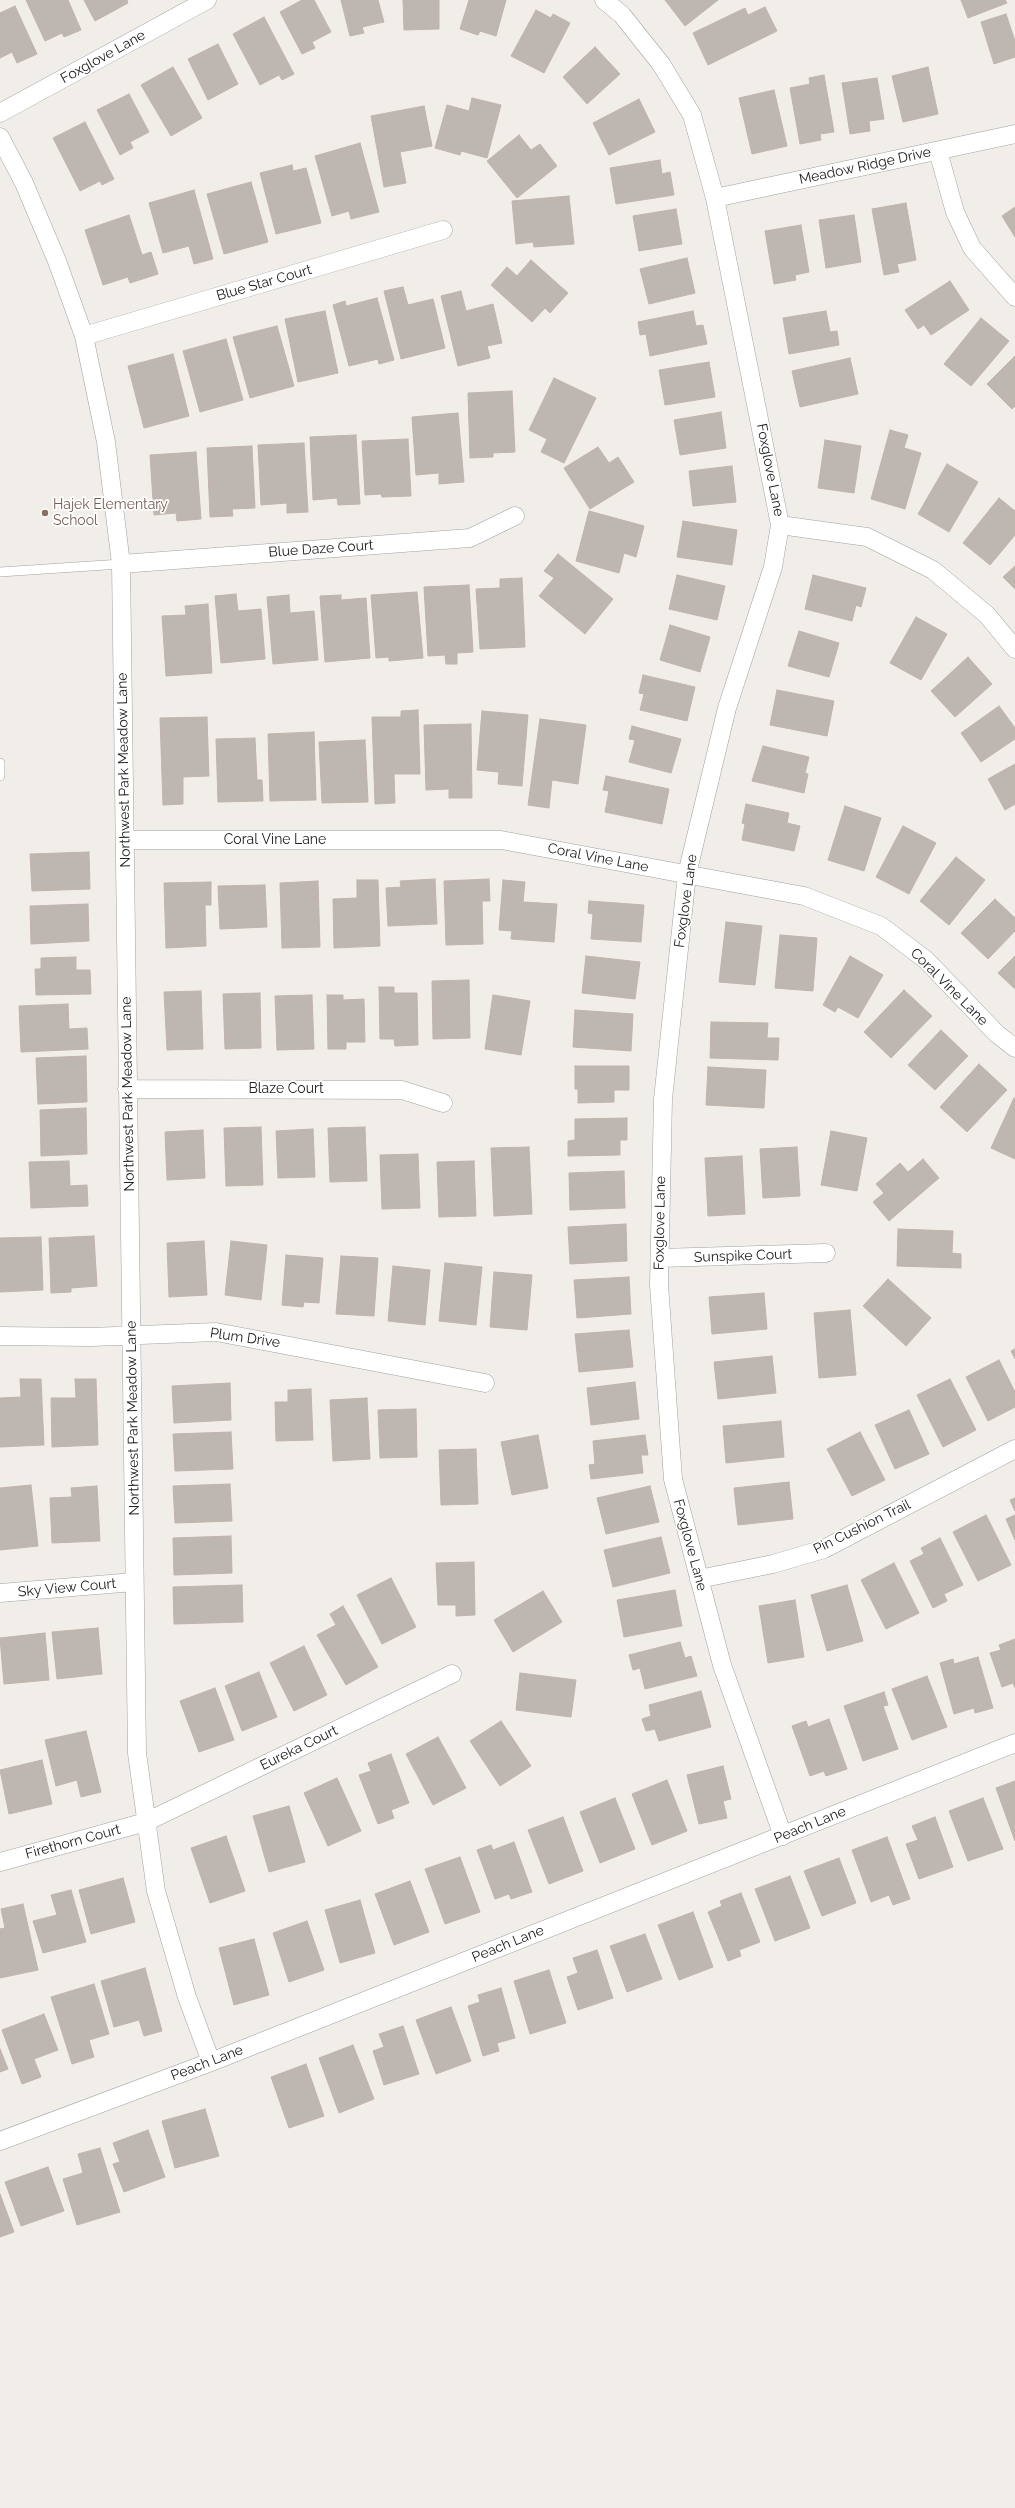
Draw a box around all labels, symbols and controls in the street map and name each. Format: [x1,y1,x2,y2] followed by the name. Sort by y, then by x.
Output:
[58,27,148,87] street label: Foxglove Lane
[798,144,932,188] street label: Meadow Ridge Drive
[214,261,314,305] street label: Blue Star Court
[753,422,787,518] street label: Foxglove Lane
[53,497,168,530] place label: Hajek Elementary School
[40,508,50,518] marker: Hajek Elementary School
[268,537,374,561] street label: Blue Daze Court
[114,672,134,868] street label: Northwest Park Meadow Lane
[224,832,326,848] street label: Coral Vine Lane
[546,840,650,876] street label: Coral Vine Lane
[671,853,701,949] street label: Foxglove Lane
[907,945,991,1029] street label: Coral Vine Lane
[118,996,138,1192] street label: Northwest Park Meadow Lane
[248,1081,324,1097] street label: Blaze Court
[651,1176,669,1270] street label: Foxglove Lane
[694,1246,792,1266] street label: Sunspike Court
[123,1320,143,1516] street label: Northwest Park Meadow Lane
[209,1325,281,1351] street label: Plum Drive
[811,1496,913,1558] street label: Pin Cushion Trail
[670,1497,710,1593] street label: Foxglove Lane
[17,1575,117,1601] street label: Sky View Court
[258,1722,340,1774] street label: Eureka Court
[772,1803,848,1847] street label: Peach Lane
[24,1821,122,1863] street label: Firethorn Court
[470,1922,546,1966] street label: Peach Lane
[169,2042,245,2084] street label: Peach Lane

